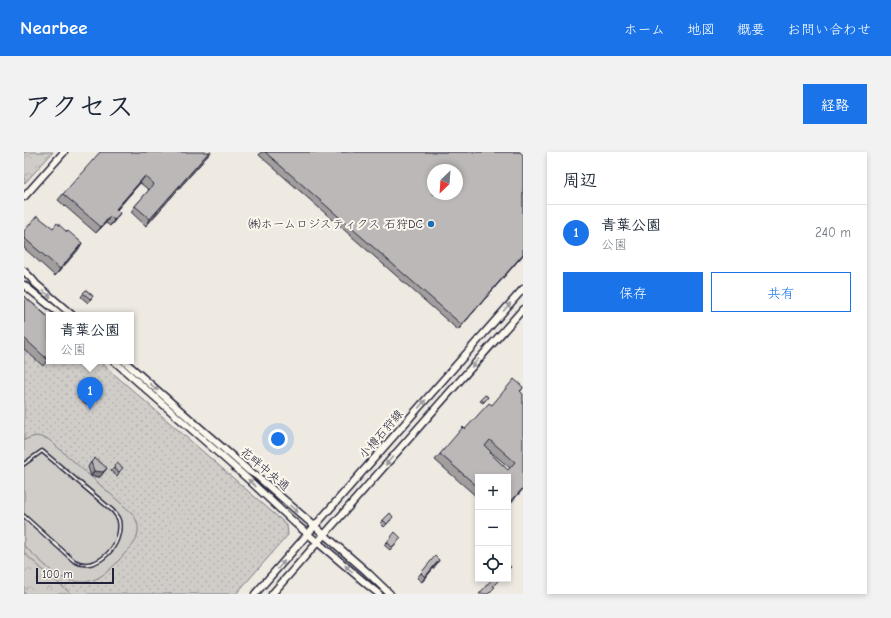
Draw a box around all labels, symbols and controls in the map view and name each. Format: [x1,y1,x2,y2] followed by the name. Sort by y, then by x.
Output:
[20,17,88,39] text: Nearbee
[624,21,665,38] text: ホーム
[687,21,715,38] text: 地図
[737,21,765,38] text: 概要
[787,21,871,38] text: お問い合わせ
[803,84,867,124] button: 経路
[24,91,134,123] text: アクセス
[427,164,463,200] north arrow
[563,171,597,190] text: 周辺
[601,216,661,234] text: 青葉公園
[249,217,423,231] place label: ㈱ホームロジスティクス 石狩DC
[426,219,436,229] marker: ㈱ホームロジスティクス 石狩DC
[573,225,579,240] text: 1
[815,225,851,240] text: 240 m
[601,237,627,252] text: 公園
[563,272,703,312] button: 保存
[711,272,851,312] button: 共有
[42,289,53,298] one-way arrow
[503,302,512,313] one-way arrow
[46,312,134,364] popup
[60,321,120,339] text: 青葉公園
[60,342,86,357] text: 公園
[471,358,480,368] one-way arrow
[77,377,103,410] pin: 1
[149,382,159,391] one-way arrow
[418,399,427,409] one-way arrow
[356,407,406,461] street label: 小樽石狩線
[268,429,288,449] your location
[238,444,292,494] street label: 花畔中央通
[385,455,394,466] one-way arrow
[475,474,511,582] map controls
[475,474,511,510] button: +
[247,478,257,487] one-way arrow
[289,504,299,513] one-way arrow
[475,510,511,546] button: −
[475,546,511,582] button: locate
[276,560,285,569] one-way arrow
[343,565,354,574] one-way arrow
[36,566,114,585] scale bar
[42,568,73,581] text: 100 m

